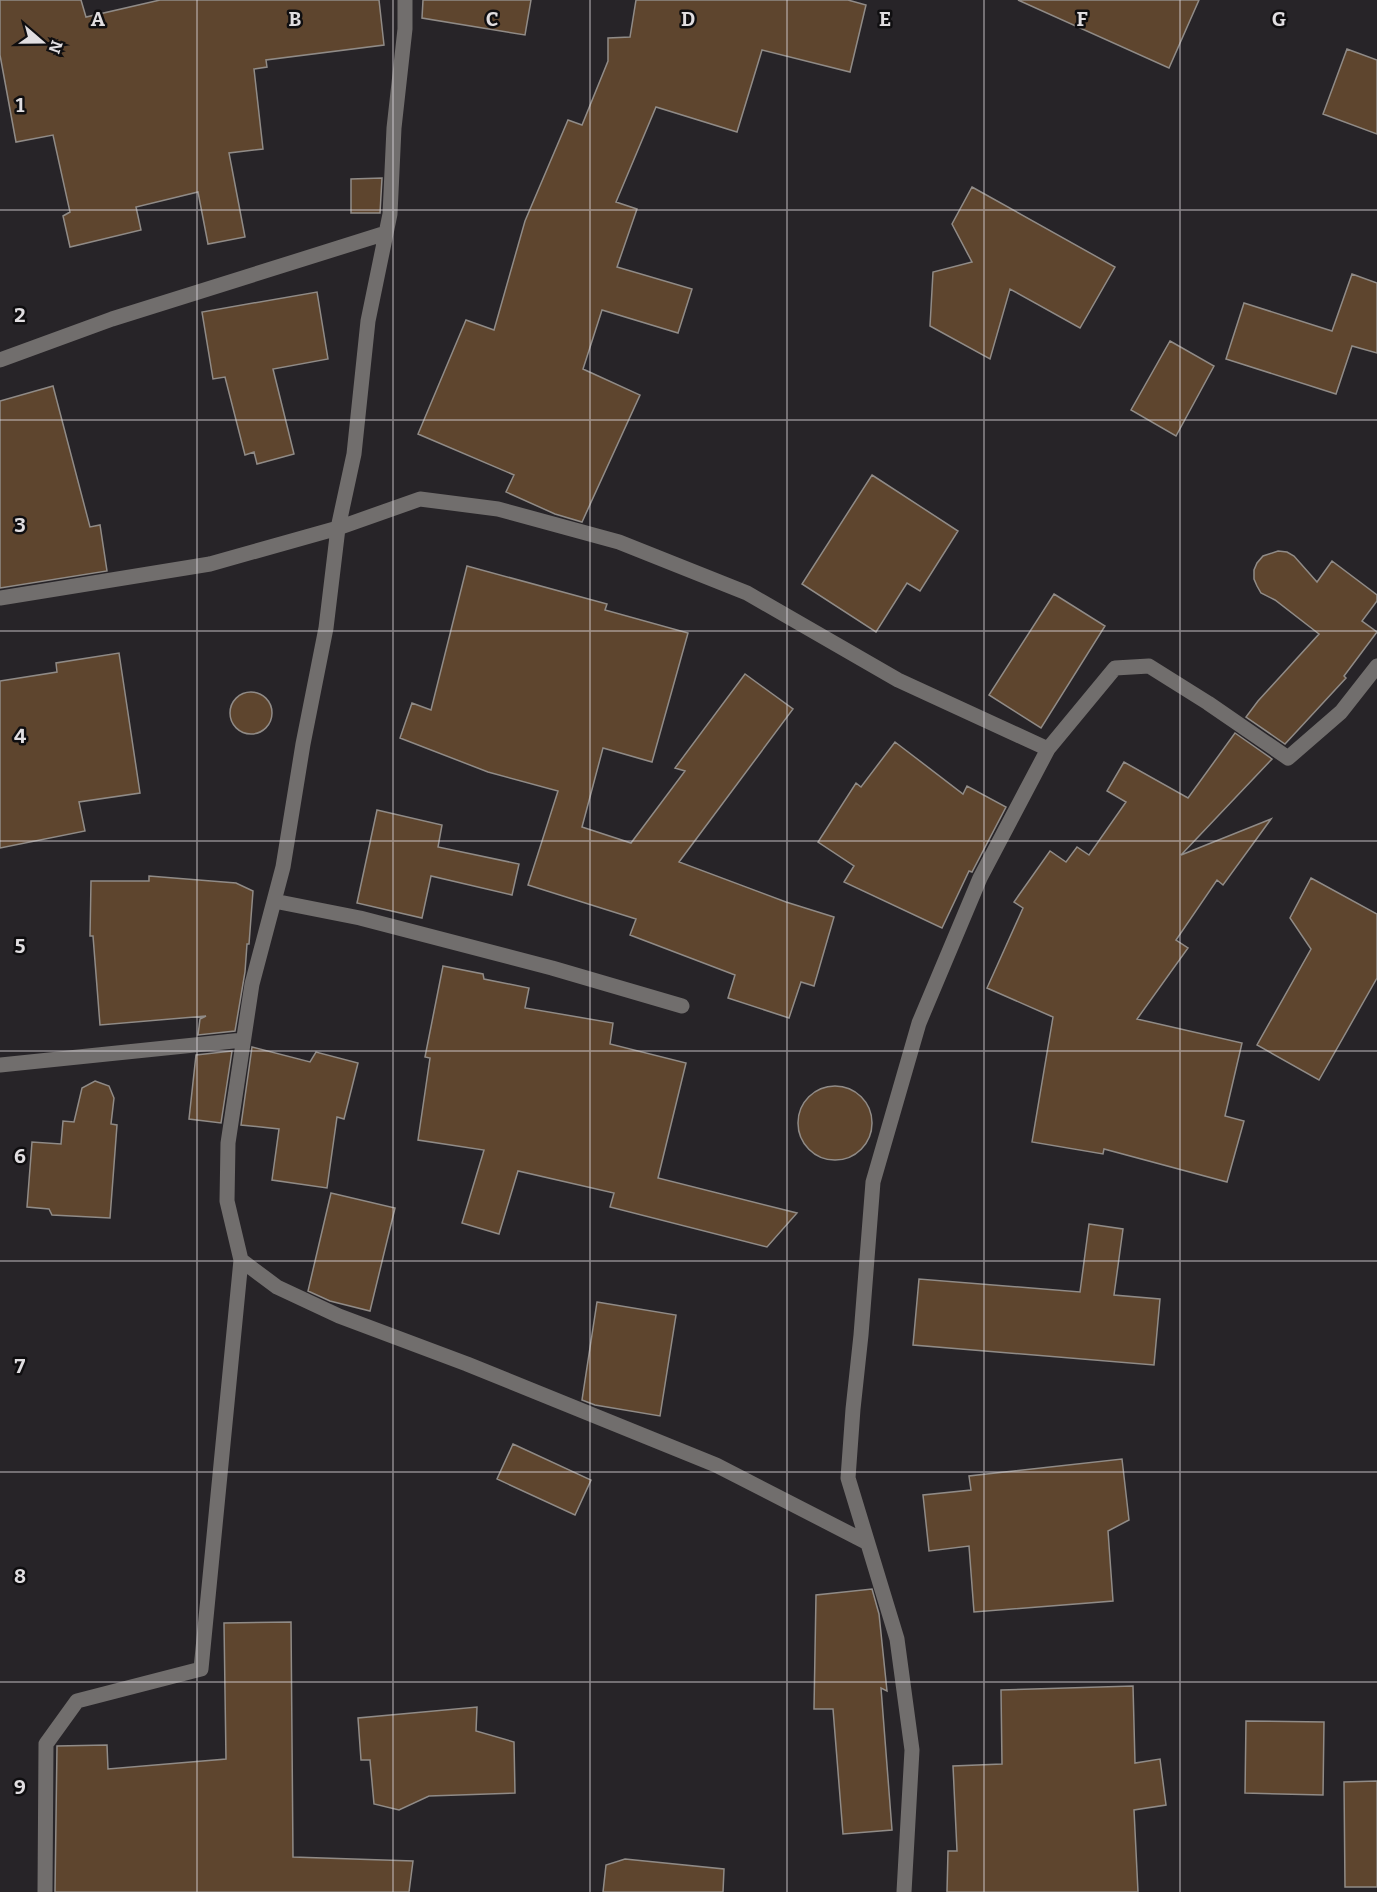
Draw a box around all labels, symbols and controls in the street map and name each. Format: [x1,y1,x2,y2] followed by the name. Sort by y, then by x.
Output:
[91,7,106,31] text: A
[289,7,302,31] text: B
[486,7,498,31] text: C
[681,7,695,31] text: D
[879,7,891,31] text: E
[1076,7,1088,31] text: F
[1272,7,1286,31] text: G
[12,12,72,72] north arrow
[45,38,67,56] text: N
[16,93,25,117] text: 1
[14,303,26,327] text: 2
[14,513,26,537] text: 3
[14,724,26,748] text: 4
[15,934,26,958] text: 5
[14,1144,26,1168] text: 6
[15,1354,26,1378] text: 7
[14,1564,26,1588] text: 8
[14,1775,26,1799] text: 9

